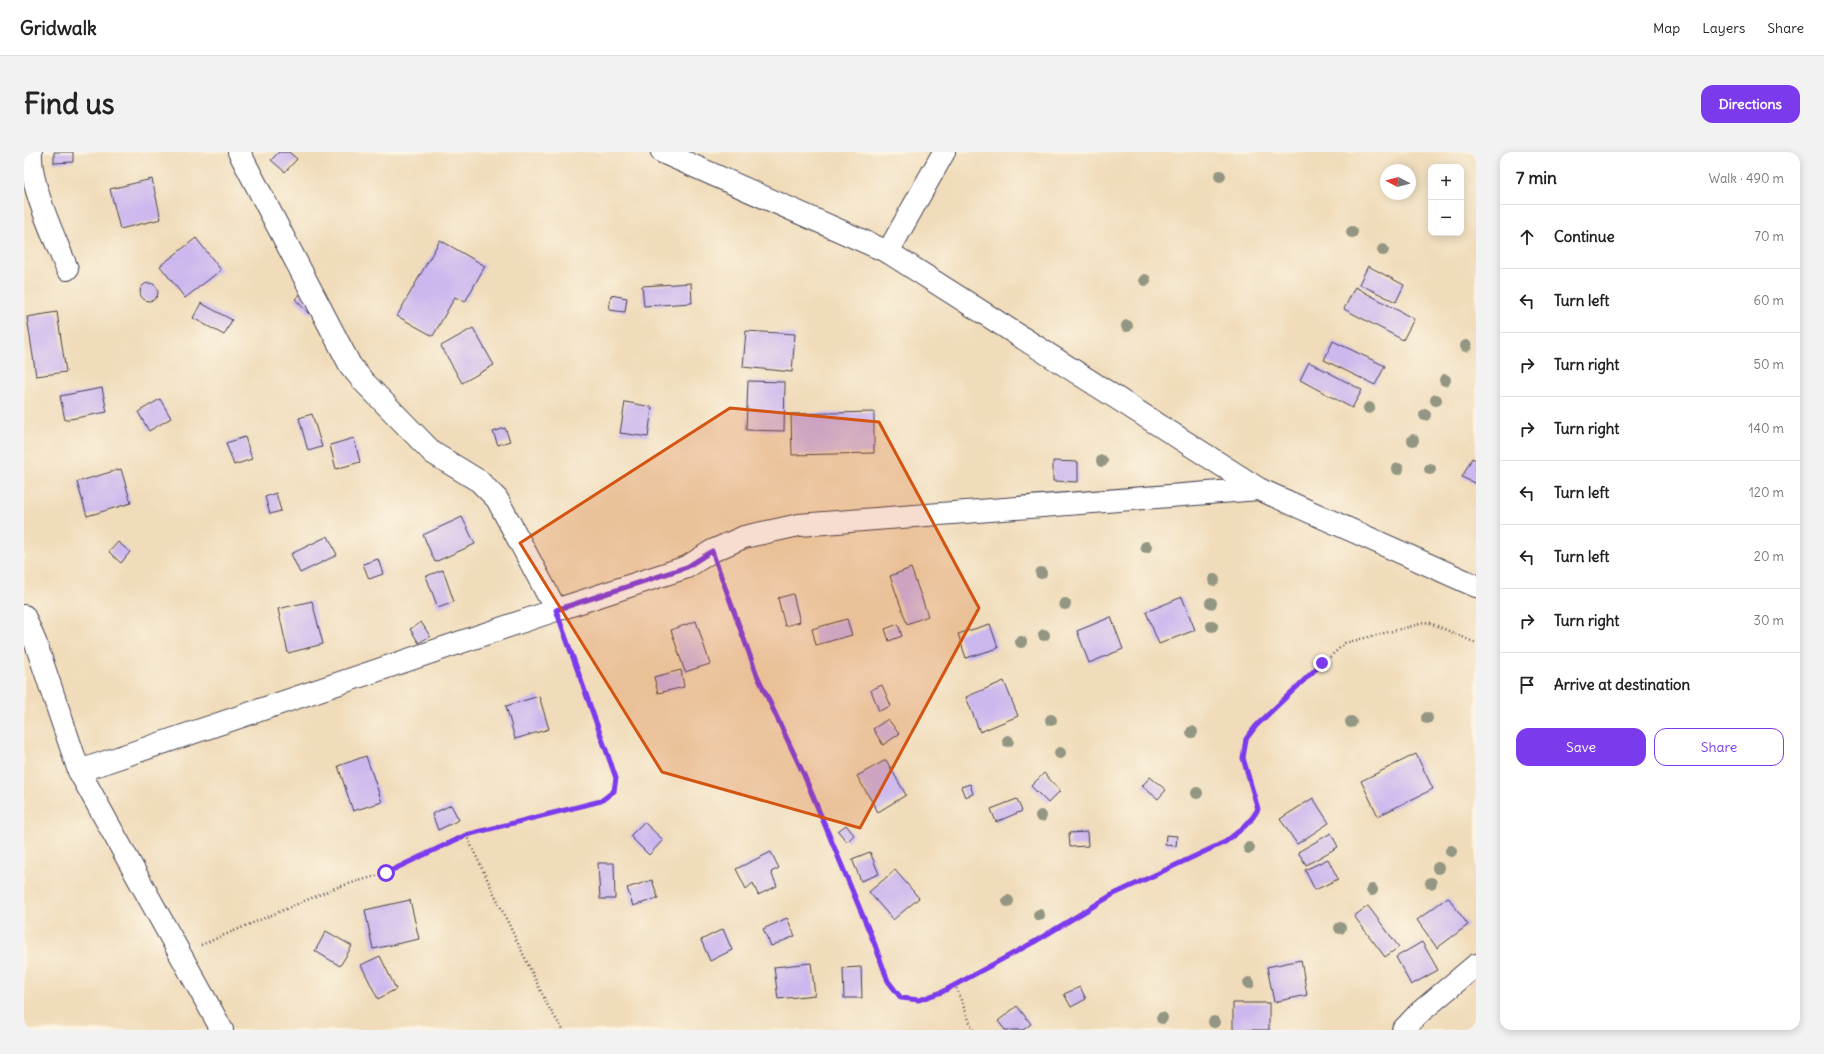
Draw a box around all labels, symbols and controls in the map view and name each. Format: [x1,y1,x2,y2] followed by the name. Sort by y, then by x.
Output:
[20,16,97,40] text: Gridwalk
[1653,19,1680,37] text: Map
[1702,19,1745,37] text: Layers
[1767,19,1804,37] text: Share
[1701,85,1800,123] button: Directions
[24,86,115,122] text: Find us
[1380,164,1416,200] north arrow
[1428,164,1464,236] map controls
[1428,164,1464,200] button: +
[1516,167,1557,189] text: 7 min
[1709,170,1784,187] text: Walk · 490 m
[1428,200,1464,236] button: −
[1516,226,1538,248] icon: ahead
[1554,227,1615,246] text: Continue
[1755,228,1784,245] text: 70 m
[1516,290,1538,312] icon: left
[1554,291,1609,310] text: Turn left
[1753,292,1784,309] text: 60 m
[1516,354,1538,376] icon: right
[1554,355,1619,374] text: Turn right
[1753,356,1784,373] text: 50 m
[1516,418,1538,440] icon: right
[1554,419,1619,438] text: Turn right
[1748,420,1784,437] text: 140 m
[1516,482,1538,504] icon: left
[1554,483,1609,502] text: Turn left
[1749,484,1784,501] text: 120 m
[1516,546,1538,568] icon: left
[1554,547,1609,566] text: Turn left
[1754,548,1784,565] text: 20 m
[1516,610,1538,632] icon: right
[1554,611,1619,630] text: Turn right
[1754,612,1784,629] text: 30 m
[1313,654,1331,672] route end
[1516,674,1538,696] icon: arrive
[1554,675,1690,694] text: Arrive at destination
[1516,728,1646,766] button: Save
[1654,728,1784,766] button: Share
[377,864,395,882] route start

